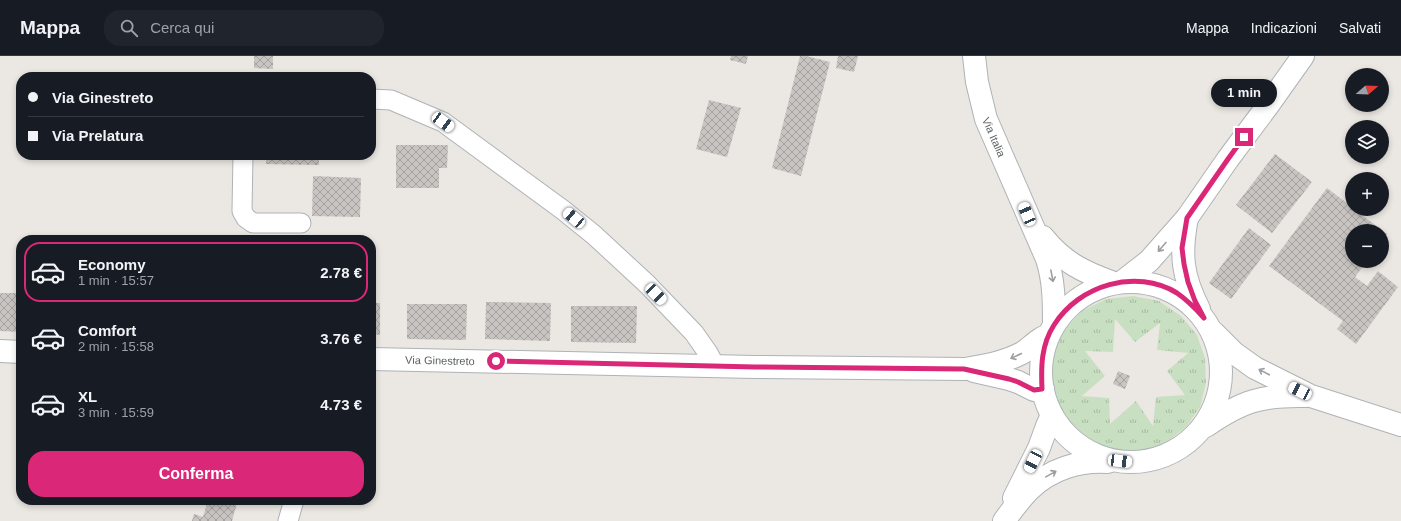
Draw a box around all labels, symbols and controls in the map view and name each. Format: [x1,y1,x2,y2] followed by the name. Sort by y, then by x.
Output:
[104,10,384,46] search box
[20,17,80,38] text: Mappa
[118,17,140,39] icon: search
[150,19,214,36] text: Cerca qui
[1186,20,1229,36] text: Mappa
[1251,20,1317,36] text: Indicazioni
[1339,20,1381,36] text: Salvati
[1345,68,1389,112] north arrow
[1345,68,1389,268] map controls
[1211,79,1277,107] callout: 1 min
[1227,85,1261,100] text: 1 min
[52,89,153,106] text: Via Ginestreto
[430,110,456,134] car
[980,115,1008,160] street label: Via Italia
[1345,120,1389,164] button: layers
[52,127,143,144] text: Via Prelatura
[1235,128,1253,146] route end
[1345,172,1389,216] button: +
[1017,201,1037,227] car
[561,206,587,230] car
[1345,224,1389,268] button: −
[1157,242,1166,252] one-way arrow
[30,254,66,290] icon: car
[78,256,146,273] text: Economy
[320,264,362,281] text: 2.78 €
[1048,269,1056,282] one-way arrow
[78,273,154,288] text: 1 min · 15:57
[643,281,669,307] car
[30,320,66,356] icon: car
[78,322,136,339] text: Comfort
[320,330,362,347] text: 3.76 €
[78,339,154,354] text: 2 min · 15:58
[487,352,505,370] route start
[1010,353,1022,360] one-way arrow
[405,354,475,367] street label: Via Ginestreto
[1258,368,1270,376] one-way arrow
[1287,380,1313,402] car
[30,386,66,422] icon: car
[78,388,97,405] text: XL
[320,396,362,413] text: 4.73 €
[78,405,154,420] text: 3 min · 15:59
[1022,448,1044,474] car
[28,451,364,497] button: Conferma
[1107,454,1133,468] car
[1045,470,1057,477] one-way arrow

